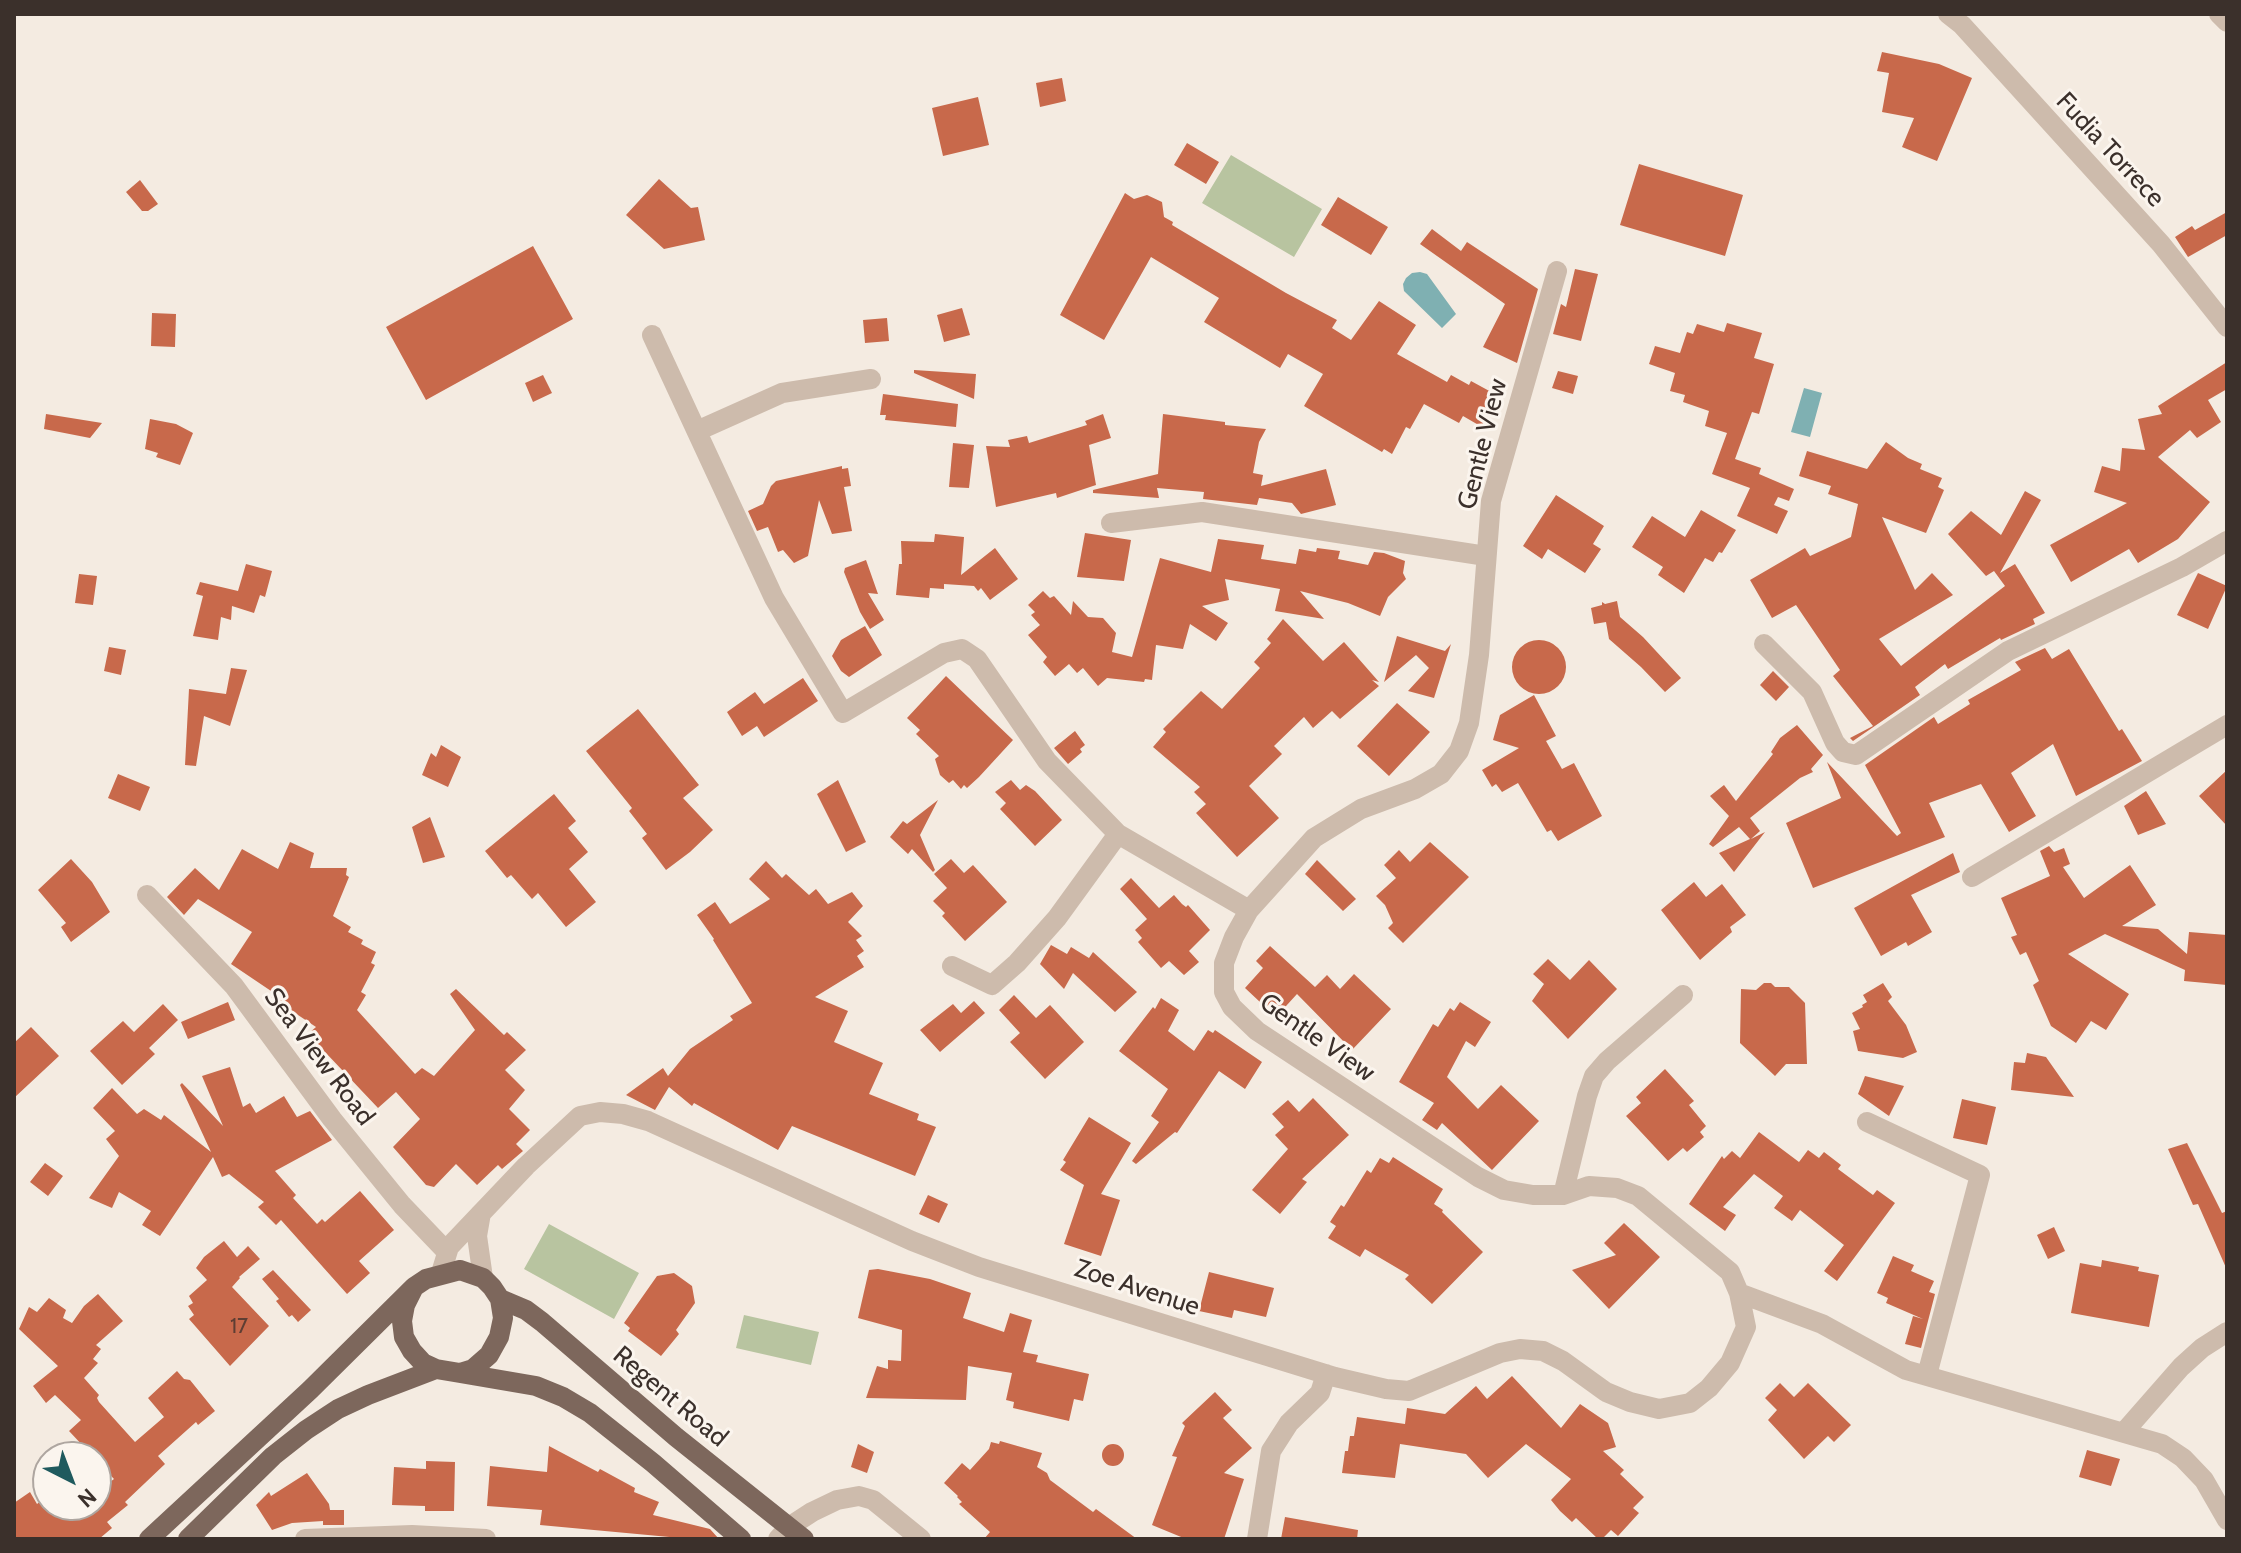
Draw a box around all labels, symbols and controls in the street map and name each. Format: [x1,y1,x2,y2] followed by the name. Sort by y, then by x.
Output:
[2049,86,2171,214] street label: Fudia Torrece
[1452,375,1514,513] street label: Gentle View
[257,982,381,1132] street label: Sea View Road
[1253,987,1381,1089] street label: Gentle View
[1071,1253,1203,1323] street label: Zoe Avenue
[230,1314,248,1340] house number: 17
[606,1340,734,1454] street label: Regent Road
[32,1441,112,1521] north arrow
[72,1482,102,1513] text: N

